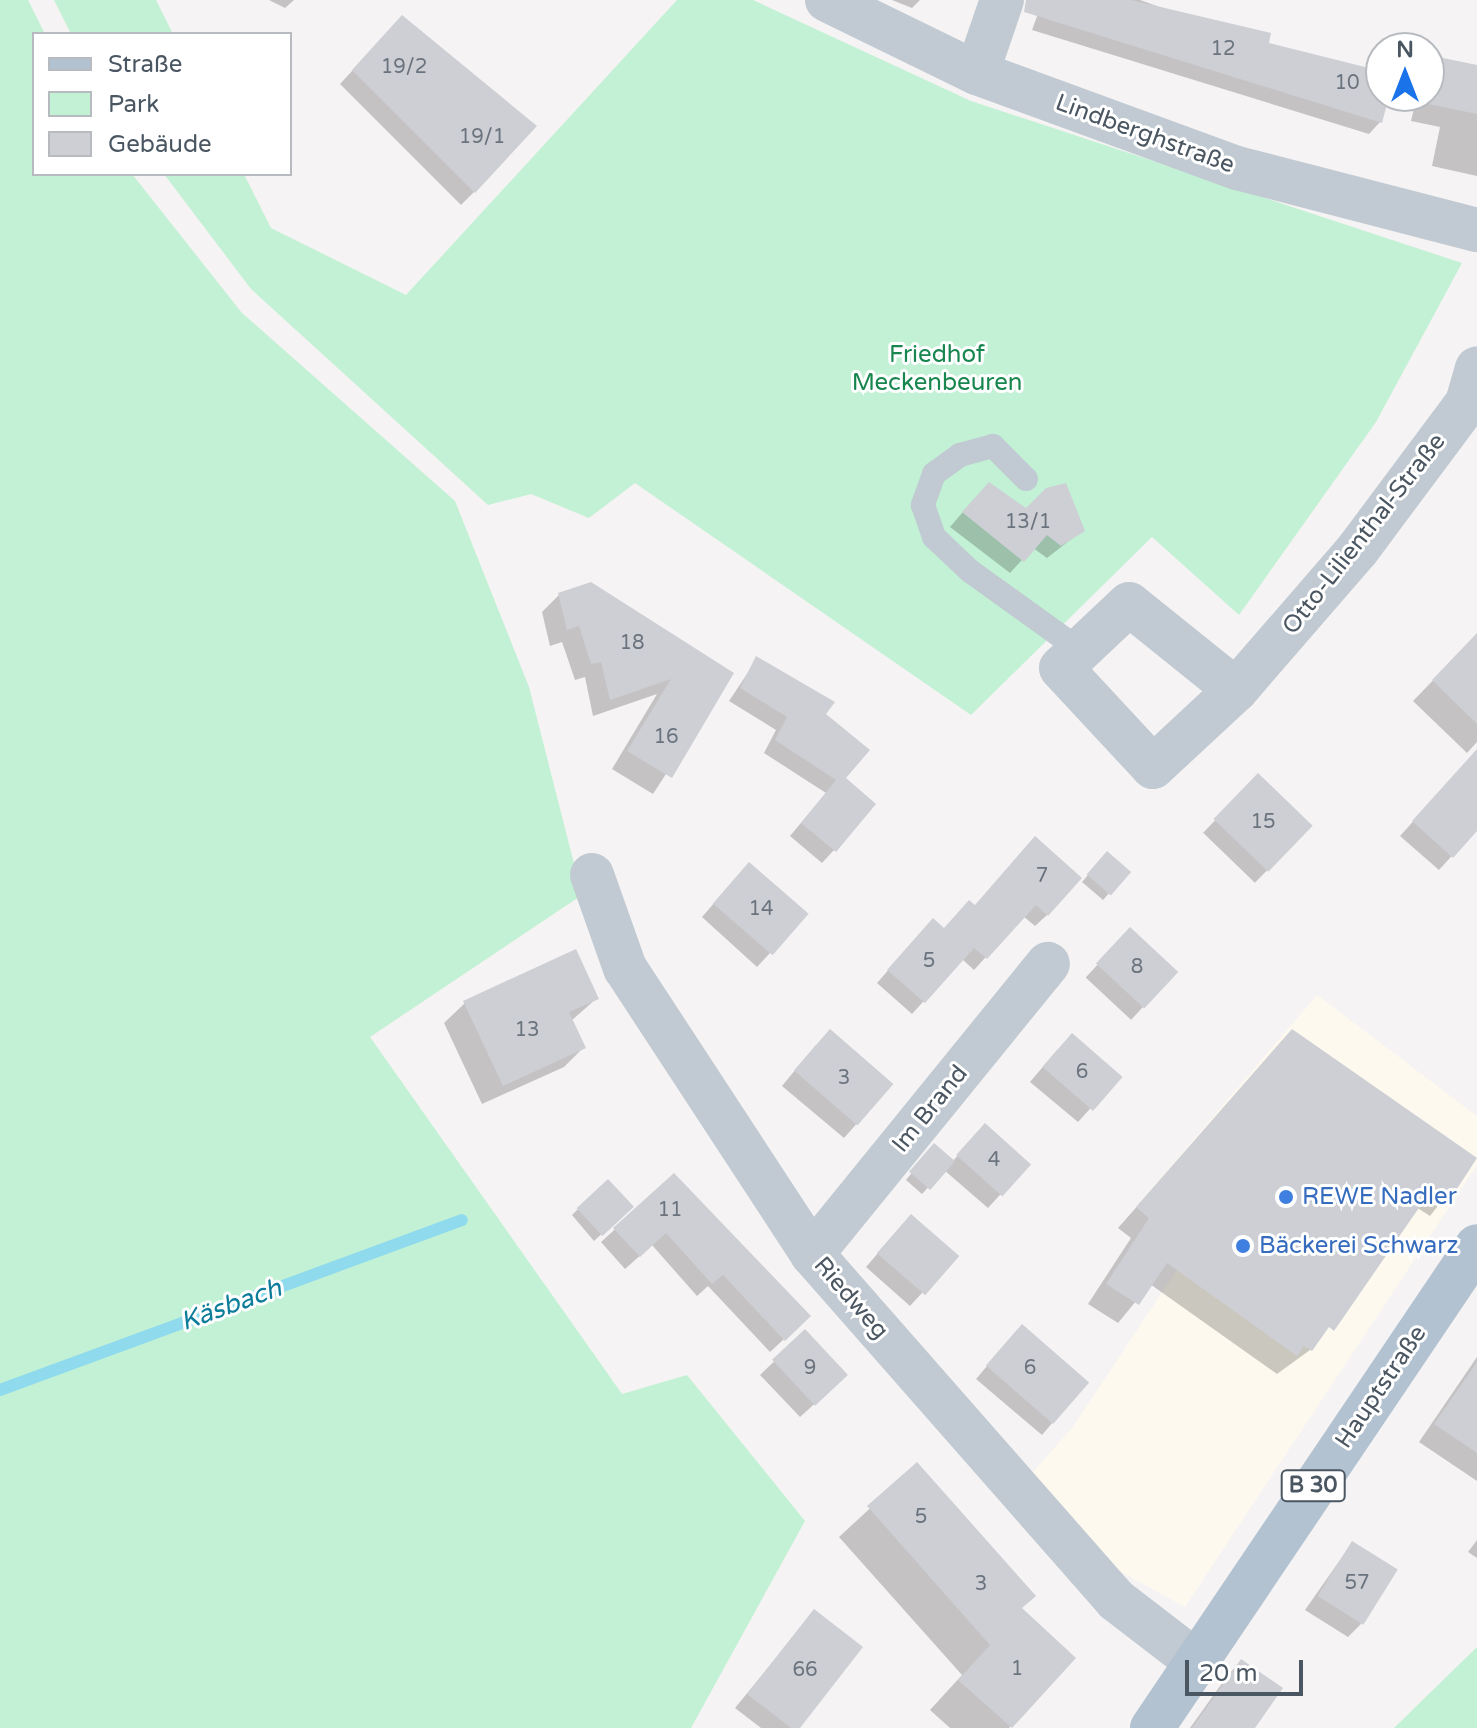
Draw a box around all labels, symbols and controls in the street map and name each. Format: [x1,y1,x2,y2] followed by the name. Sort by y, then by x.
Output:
[32,32,292,176] legend
[1365,32,1445,112] north arrow
[1210,37,1236,61] house number: 12
[1396,37,1414,63] text: N
[108,50,182,79] text: Straße
[381,55,427,79] house number: 19/2
[1334,71,1360,95] house number: 10
[1052,88,1238,180] street label: Lindberghstraße
[108,90,159,119] text: Park
[459,125,505,149] house number: 19/1
[108,130,212,159] text: Gebäude
[852,341,1022,397] park label: Friedhof Meckenbeuren
[1277,428,1451,640] street label: Otto-Lilienthal-Straße
[1005,510,1051,534] house number: 13/1
[619,631,645,655] house number: 18
[653,725,679,749] house number: 16
[1250,810,1276,834] house number: 15
[1036,864,1048,888] house number: 7
[748,897,774,921] house number: 14
[923,949,935,973] house number: 5
[1131,955,1143,979] house number: 8
[514,1018,540,1042] house number: 13
[886,1060,974,1158] street label: Im Brand
[1076,1060,1088,1084] house number: 6
[838,1066,850,1090] house number: 3
[988,1148,1000,1172] house number: 4
[1302,1183,1457,1211] place label: REWE Nadler
[1277,1188,1295,1206] marker: REWE Nadler
[657,1198,683,1222] house number: 11
[1259,1232,1458,1260] place label: Bäckerei Schwarz
[1234,1237,1252,1255] marker: Bäckerei Schwarz
[808,1251,894,1345] street label: Riedweg
[176,1272,286,1338] water label: Käsbach
[1329,1320,1433,1454] street label: Hauptstraße
[804,1356,816,1380] house number: 9
[1024,1356,1036,1380] house number: 6
[1279,1468,1347,1504] road number: B 30
[915,1505,927,1529] house number: 5
[1344,1571,1370,1595] house number: 57
[975,1572,987,1596] house number: 3
[1189,1644,1307,1694] scale bar
[1011,1657,1023,1681] house number: 1
[792,1658,818,1682] house number: 66
[1199,1659,1257,1688] text: 20 m

